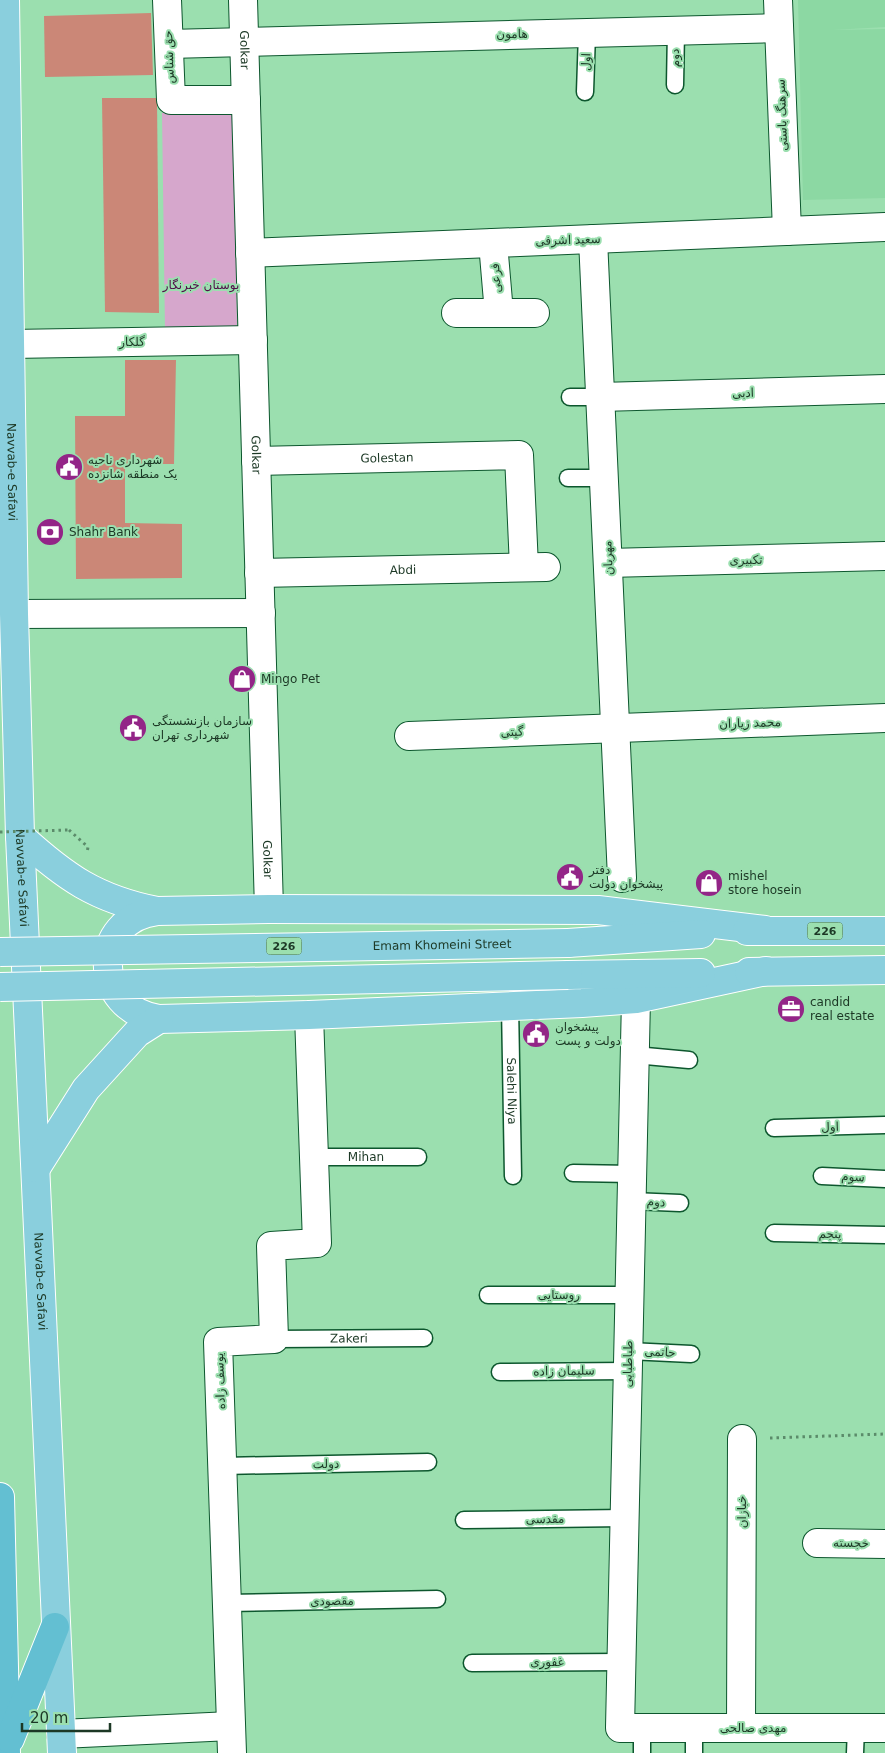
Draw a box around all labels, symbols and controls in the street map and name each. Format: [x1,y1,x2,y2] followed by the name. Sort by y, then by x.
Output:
[496,27,528,42] street label: هامون
[161,30,178,84] street label: حق شناس
[237,30,252,70] street label: Golkar
[668,49,683,67] street label: دوم
[579,53,594,71] street label: اول
[774,79,791,151] street label: سرهنگ باستی
[535,232,601,249] street label: سعید اشرفی
[488,263,505,293] street label: فرعی
[162,278,239,293] park label: بوستان خبرنگار
[118,335,145,350] street label: گلکار
[732,386,754,400] street label: ادبی
[4,423,20,521] street label: Navvab-e Safavi
[248,435,264,475] street label: Golkar
[360,450,414,466] street label: Golestan
[54,452,84,482] public building icon: شهرداری ناحیه یک منطقه شانزده
[88,453,177,482] place label: شهرداری ناحیه یک منطقه شانزده
[35,517,65,547] bank icon: Shahr Bank
[69,525,138,539] place label: Shahr Bank
[600,540,617,576] street label: مهربان
[729,553,763,568] street label: تکبیری
[389,563,417,577] street label: Abdi
[227,664,257,694] shop icon: Mingo Pet
[261,672,320,686] place label: Mingo Pet
[118,713,148,743] public building icon: سازمان بازنشستگی شهرداری تهران
[152,714,252,743] place label: سازمان بازنشستگی شهرداری تهران
[719,715,781,732] street label: محمد زیاران
[500,725,524,739] street label: گیتی
[13,829,31,927] street label: Navvab-e Safavi
[260,840,275,879] street label: Golkar
[555,862,585,892] public building icon: دفتر پیشخوان دولت
[588,863,663,892] place label: دفتر پیشخوان دولت
[694,868,724,898] shop icon: mishel store hosein
[728,869,802,897] place label: mishel store hosein
[808,922,842,939] road number: 226
[372,937,512,953] street label: Emam Khomeini Street
[266,938,302,954] road number: 226
[776,994,806,1024] office icon: candid real estate
[810,995,874,1023] place label: candid real estate
[521,1019,551,1049] public building icon: پیشخوان دولت و پست
[555,1020,621,1049] place label: پیشخوان دولت و پست
[504,1057,519,1125] street label: Salehi Niya
[821,1120,839,1135] street label: اول
[348,1150,384,1164] street label: Mihan
[841,1169,865,1186] street label: سوم
[646,1195,666,1210] street label: دوم
[819,1227,841,1241] street label: پنجم
[31,1232,50,1331] street label: Navvab-e Safavi
[538,1288,580,1303] street label: روستایی
[330,1331,368,1346] street label: Zakeri
[621,1340,635,1388] street label: طباطبایی
[644,1344,676,1360] street label: حاتمی
[212,1352,229,1410] street label: یوسف زاده
[533,1363,595,1380] street label: سلیمان زاده
[313,1457,339,1472] street label: دولت
[735,1496,750,1528] street label: خبازان
[525,1512,565,1526] street label: مقدسی
[833,1536,869,1550] street label: خجسته
[310,1594,354,1609] street label: مقصودی
[530,1655,564,1670] street label: غفوری
[22,1700,110,1732] scale bar
[30,1709,68,1727] text: 20 m
[720,1721,786,1735] street label: مهدی صالحی

